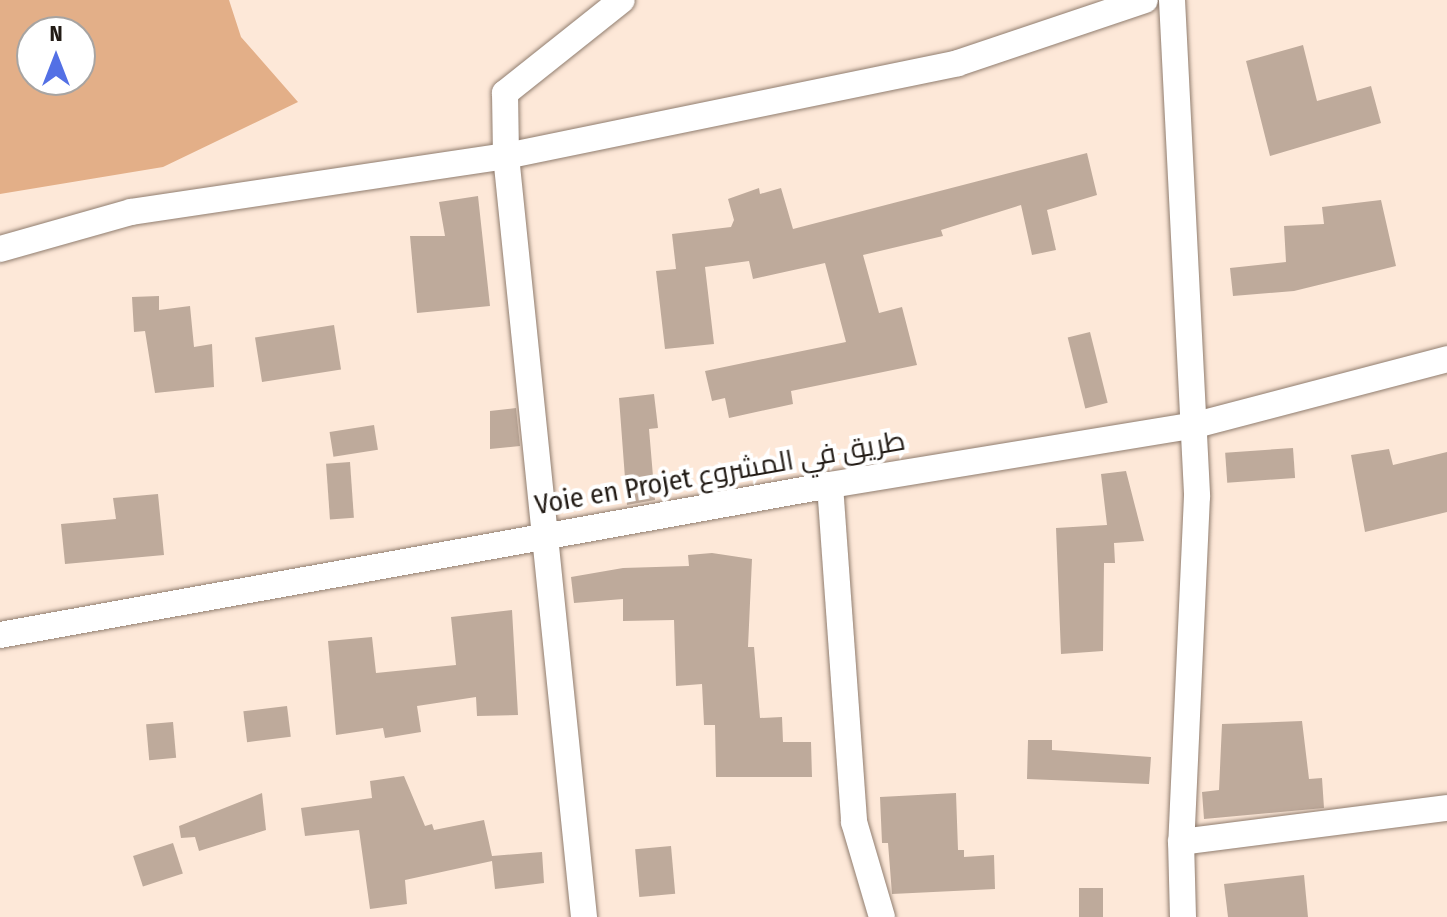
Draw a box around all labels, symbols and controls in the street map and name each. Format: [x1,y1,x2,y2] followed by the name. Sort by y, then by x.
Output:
[16,16,96,96] north arrow
[49,20,63,47] text: N
[532,424,908,522] street label: Voie en Projet طريق في المشروع

